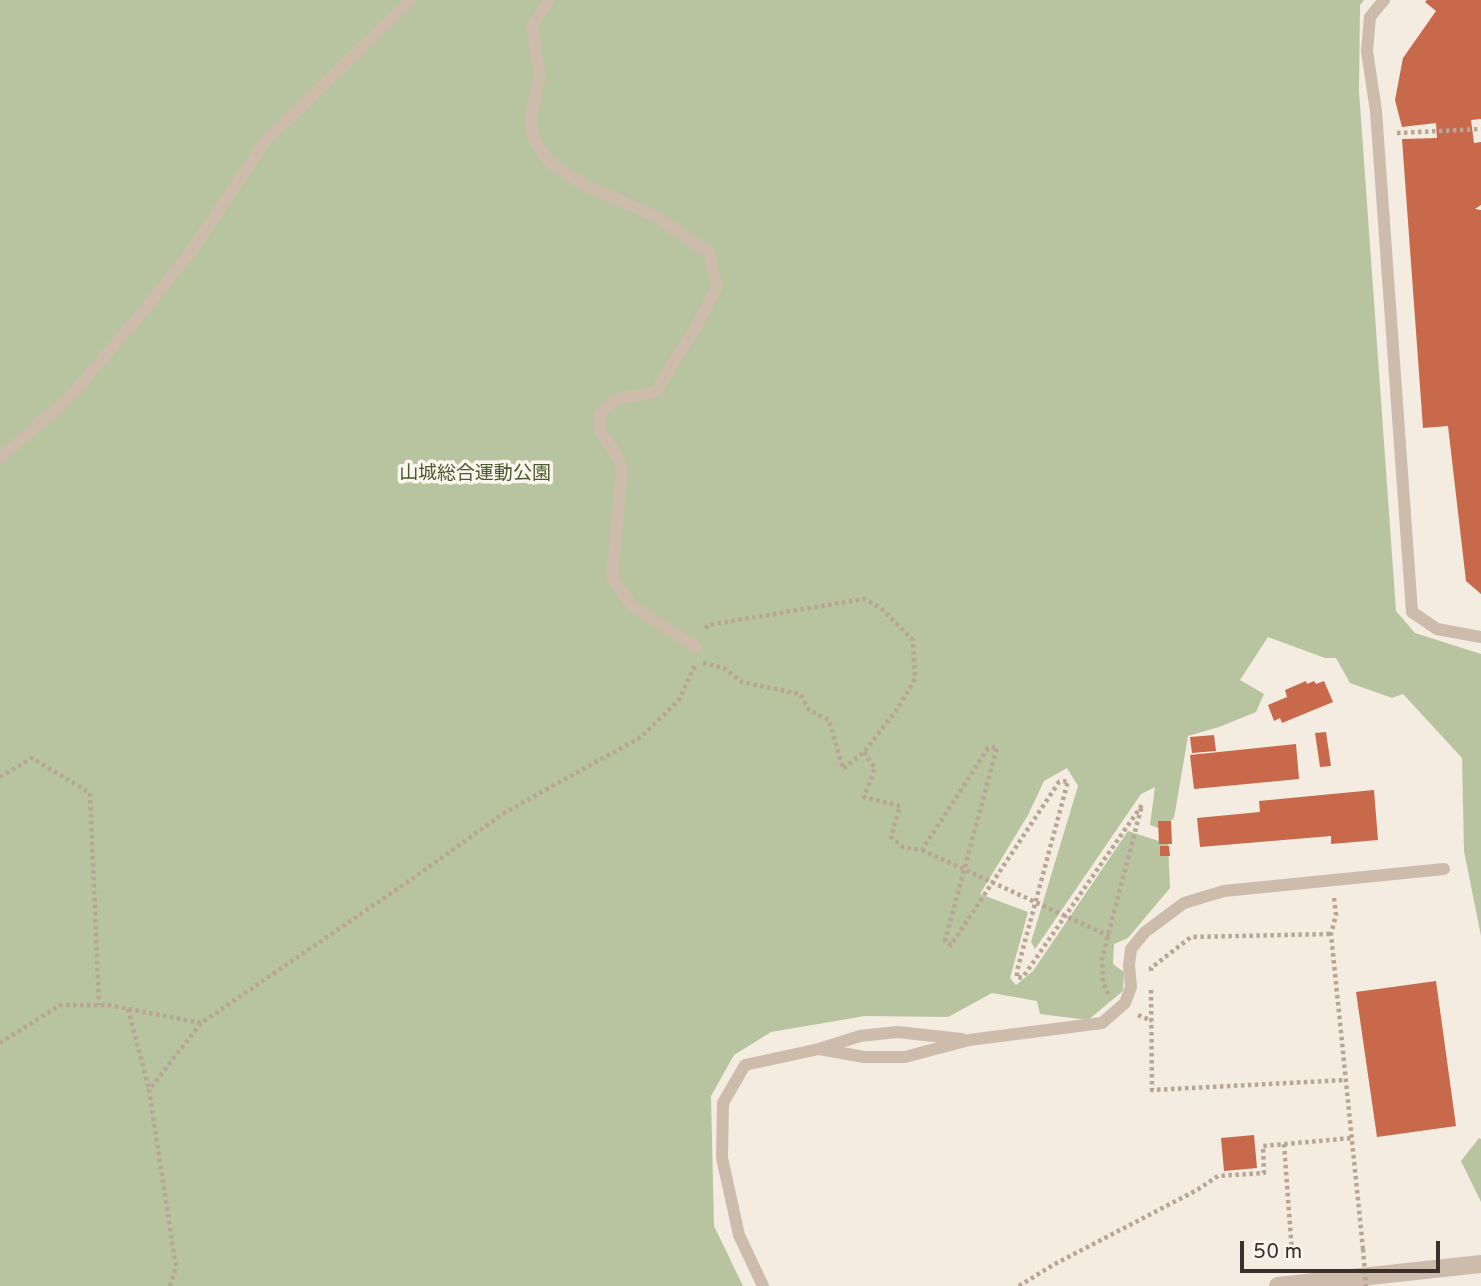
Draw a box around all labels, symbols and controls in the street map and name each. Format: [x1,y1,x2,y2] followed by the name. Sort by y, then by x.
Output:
[399,464,551,486] park label: 山城総合運動公園
[1243,1226,1442,1270] scale bar
[1253,1239,1302,1266] text: 50 m

